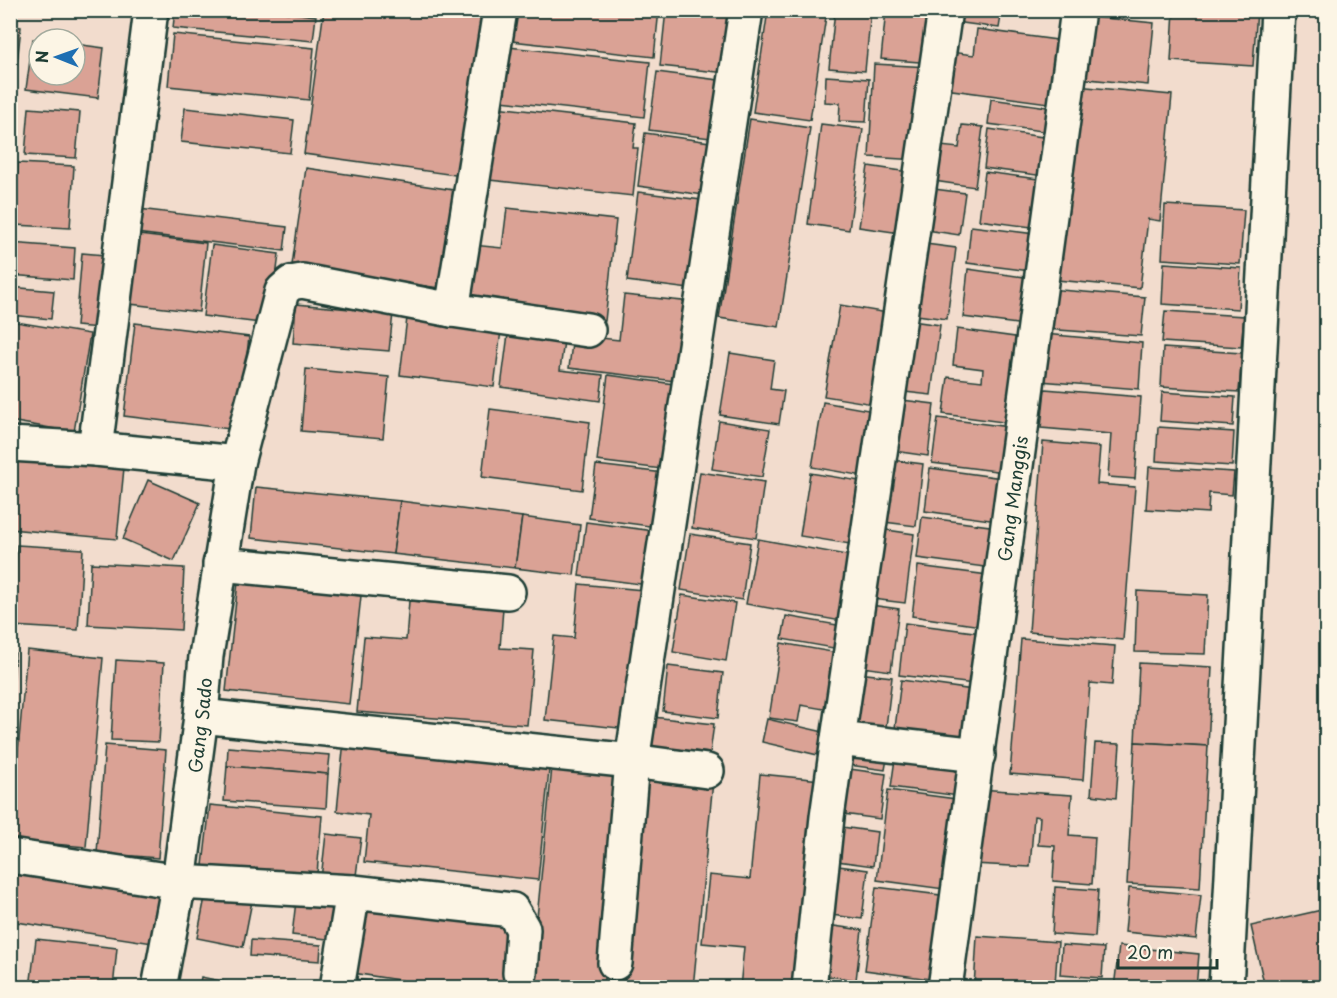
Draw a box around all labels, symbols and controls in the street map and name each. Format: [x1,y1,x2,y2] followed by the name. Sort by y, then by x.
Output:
[27,27,87,87] north arrow
[29,50,53,63] text: N
[990,434,1033,563] street label: Gang Manggis
[180,676,218,774] street label: Gang Sado
[1118,932,1217,970] scale bar
[1127,938,1173,965] text: 20 m

